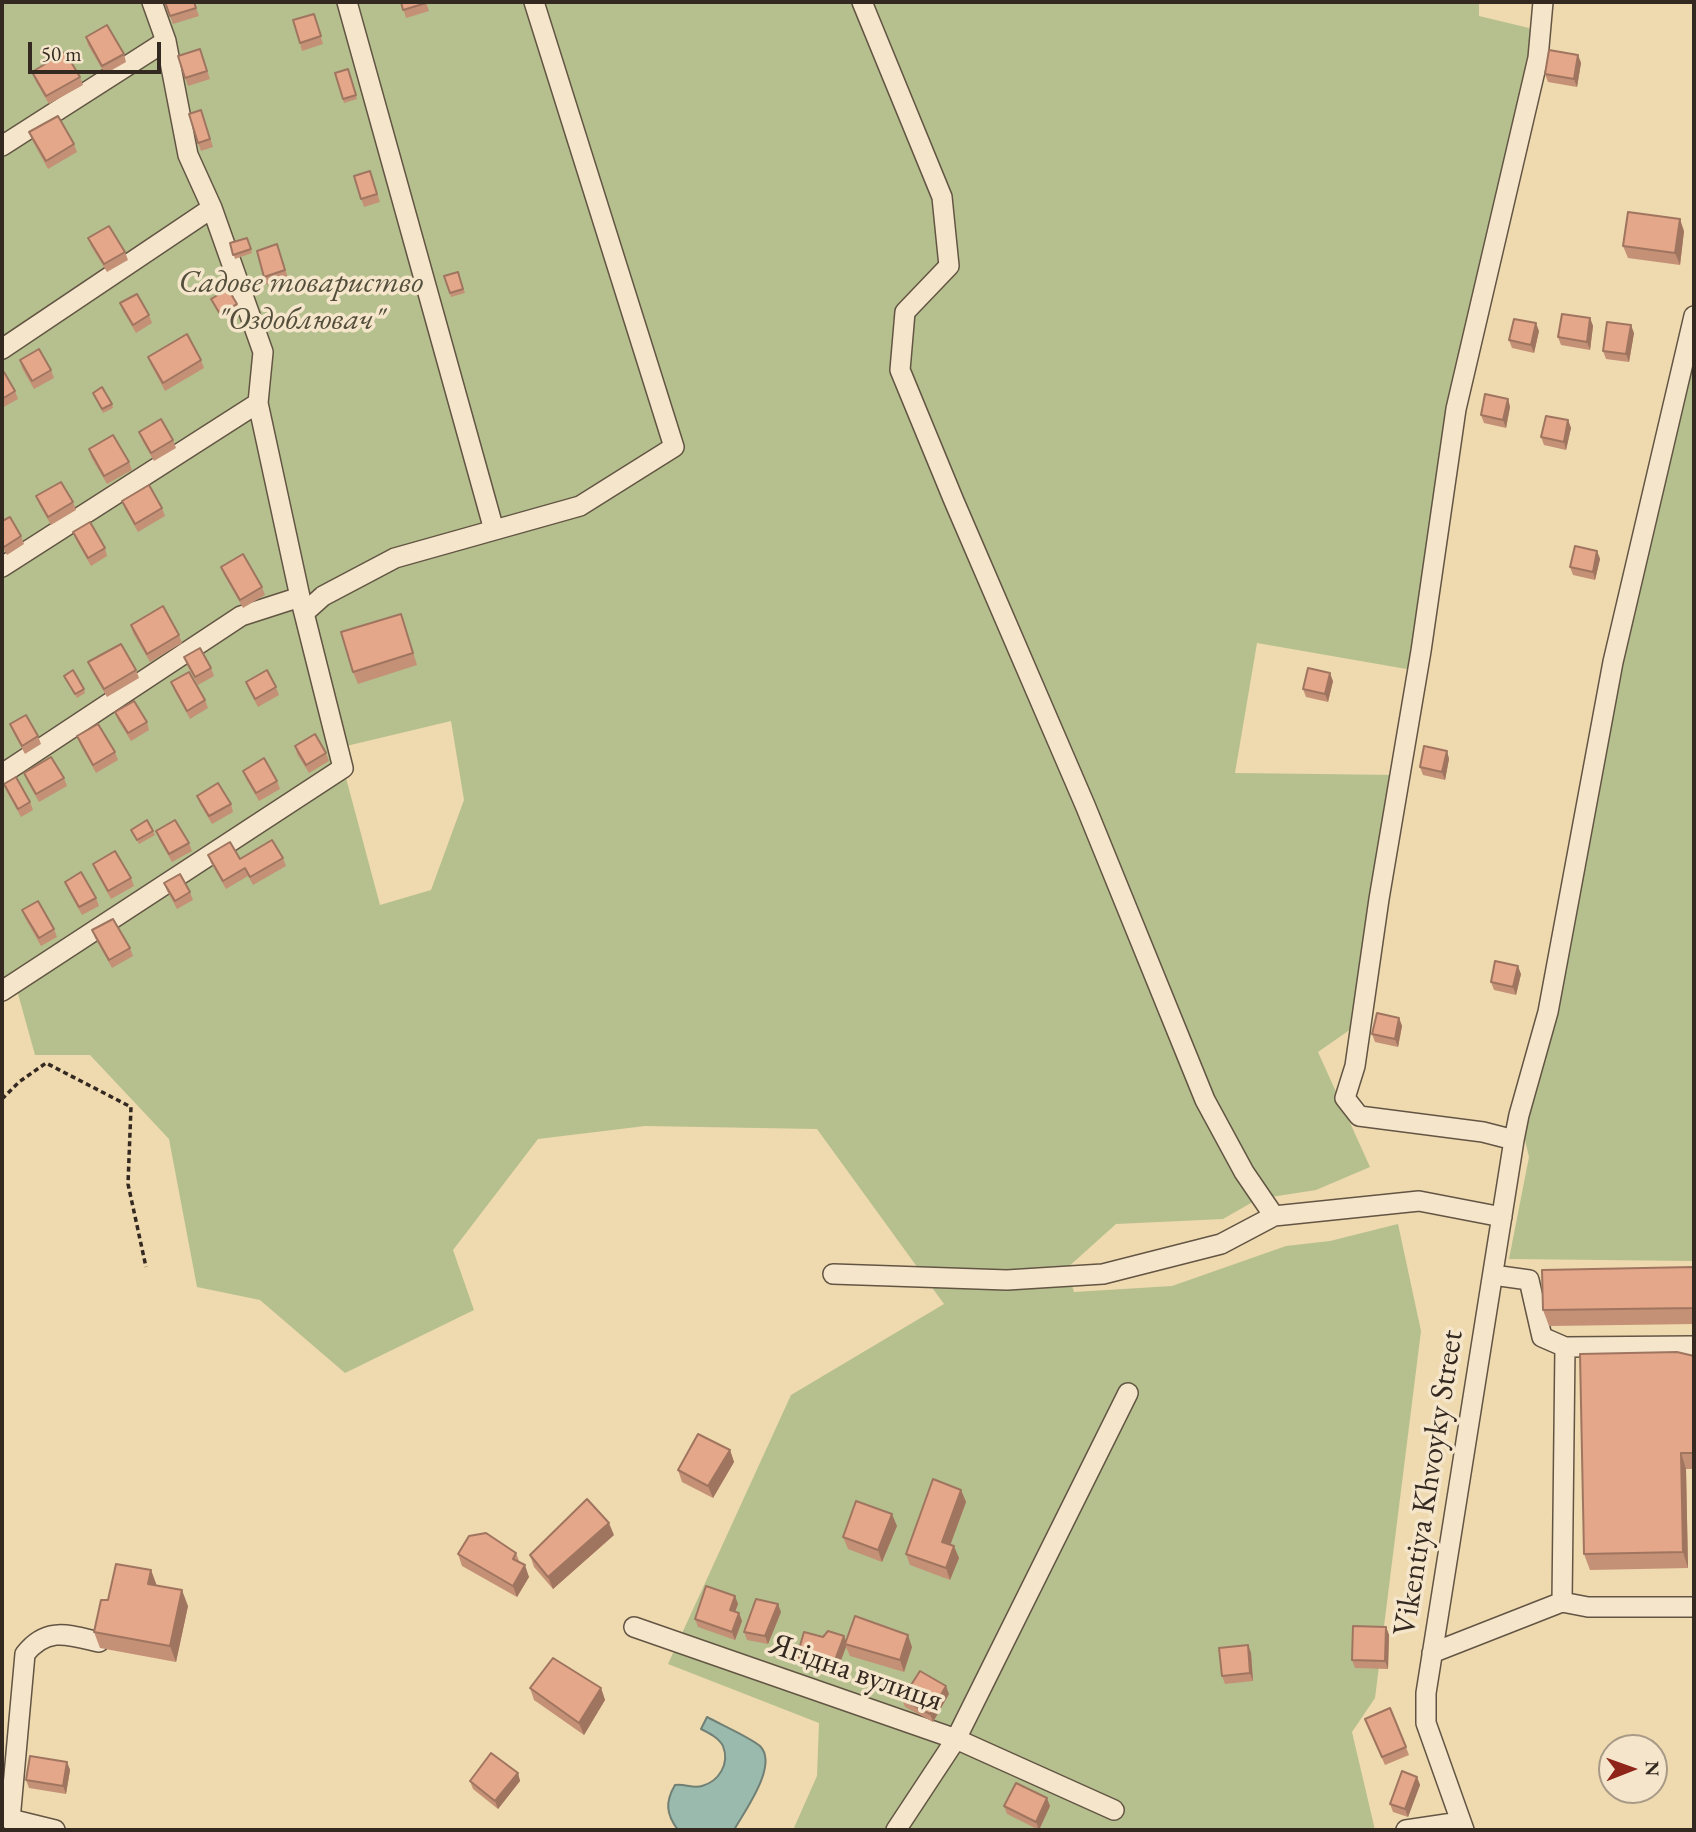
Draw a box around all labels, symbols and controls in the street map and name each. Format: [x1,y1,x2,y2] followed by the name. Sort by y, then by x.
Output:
[32,28,164,72] scale bar
[41,40,82,67] text: 50 m
[179,264,423,339] park label: Садове товариство "Оздоблювач"
[1386,1327,1472,1639] street label: Vikentiya Khvoyky Street
[764,1625,948,1721] street label: Ягідна вулиця
[1598,1734,1668,1804] north arrow
[1640,1761,1665,1777] text: N

